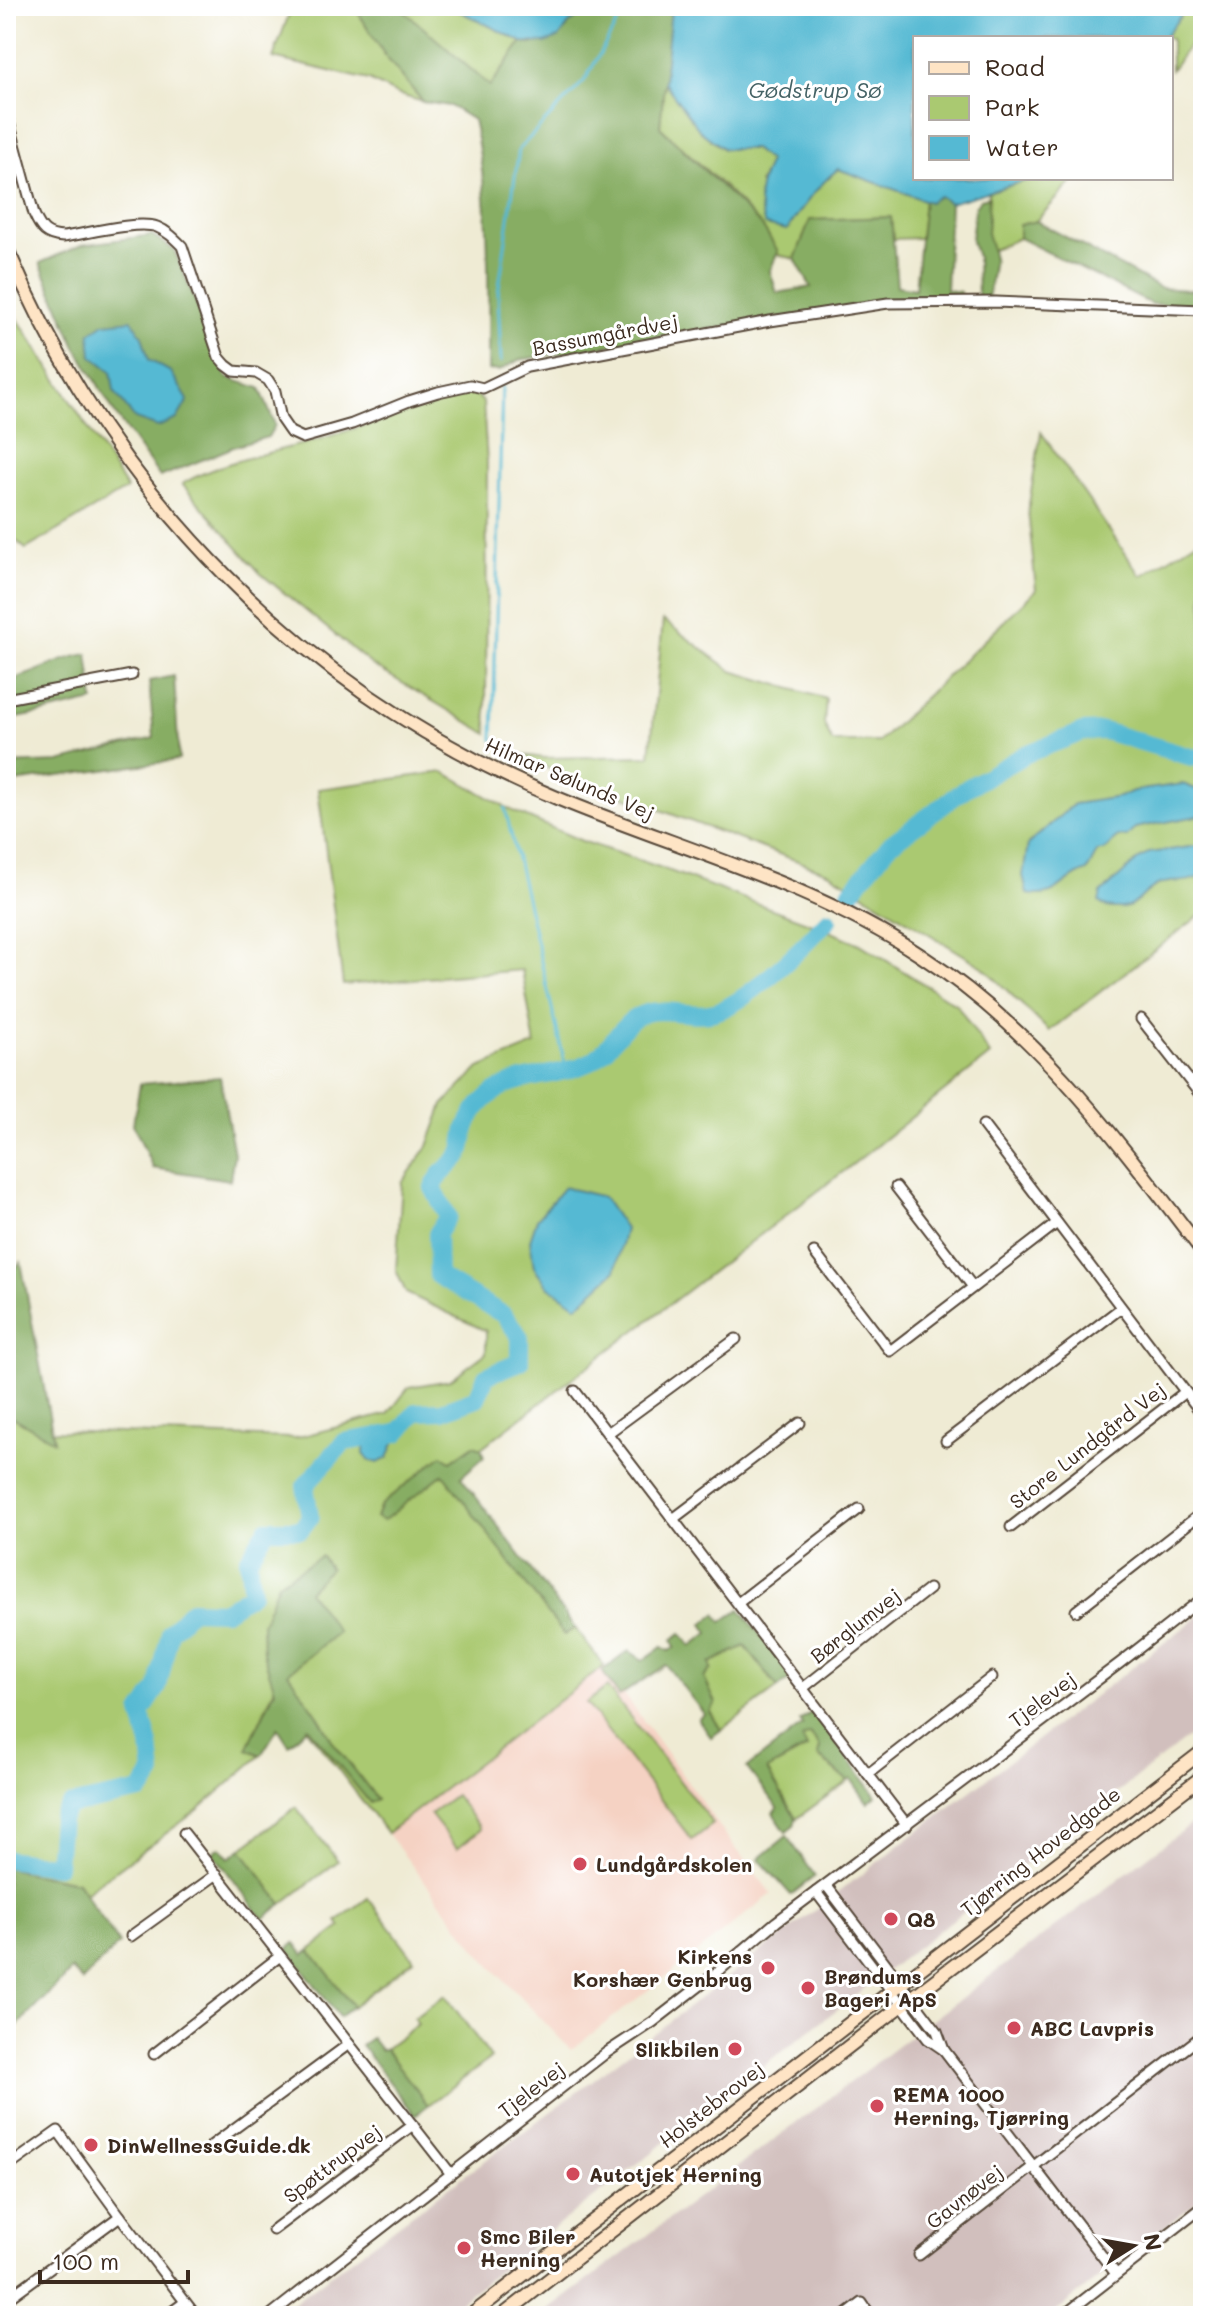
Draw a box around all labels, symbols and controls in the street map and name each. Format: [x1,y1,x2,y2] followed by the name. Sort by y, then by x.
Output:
[913,36,1173,180] legend
[985,51,1045,82] text: Road
[749,75,881,104] water label: Gødstrup Sø
[985,91,1039,122] text: Park
[985,131,1059,162] text: Water
[530,307,680,361] street label: Bassumgårdvej
[481,731,659,825] street label: Hilmar Sølunds Vej
[1004,1376,1170,1514] street label: Store Lundgård Vej
[805,1582,905,1668] street label: Børglumvej
[1003,1665,1081,1733] street label: Tjelevej
[955,1780,1125,1922] street label: Tjørring Hovedgade
[596,1851,752,1877] place label: Lundgårdskolen
[571,1855,589,1873] marker: Lundgårdskolen
[907,1906,935,1932] place label: Q8
[882,1910,900,1928] marker: Q8
[573,1943,752,1992] place label: Kirkens Korshær Genbrug
[759,1959,777,1977] marker: Kirkens Korshær Genbrug
[824,1963,937,2012] place label: Brøndums Bageri ApS
[799,1979,817,1997] marker: Brøndums Bageri ApS
[1030,2015,1154,2041] place label: ABC Lavpris
[1005,2019,1023,2037] marker: ABC Lavpris
[635,2036,719,2062] place label: Slikbilen
[726,2040,744,2058] marker: Slikbilen
[493,2055,569,2123] street label: Tjelevej
[653,2055,769,2153] street label: Holstebrovej
[893,2081,1069,2130] place label: REMA 1000 Herning, Tjørring
[868,2097,886,2115] marker: REMA 1000 Herning, Tjørring
[278,2118,386,2208] street label: Spøttrupvej
[107,2132,311,2158] place label: DinWellnessGuide.dk
[82,2136,100,2154] marker: DinWellnessGuide.dk
[920,2158,1008,2234] street label: Gavnøvej
[589,2161,762,2187] place label: Autotjek Herning
[564,2165,582,2183] marker: Autotjek Herning
[1093,2206,1173,2286] north arrow
[480,2223,576,2272] place label: Smc Biler Herning
[1137,2231,1169,2253] text: N
[40,2234,188,2284] scale bar
[455,2239,473,2257] marker: Smc Biler Herning
[52,2245,119,2276] text: 100 m

